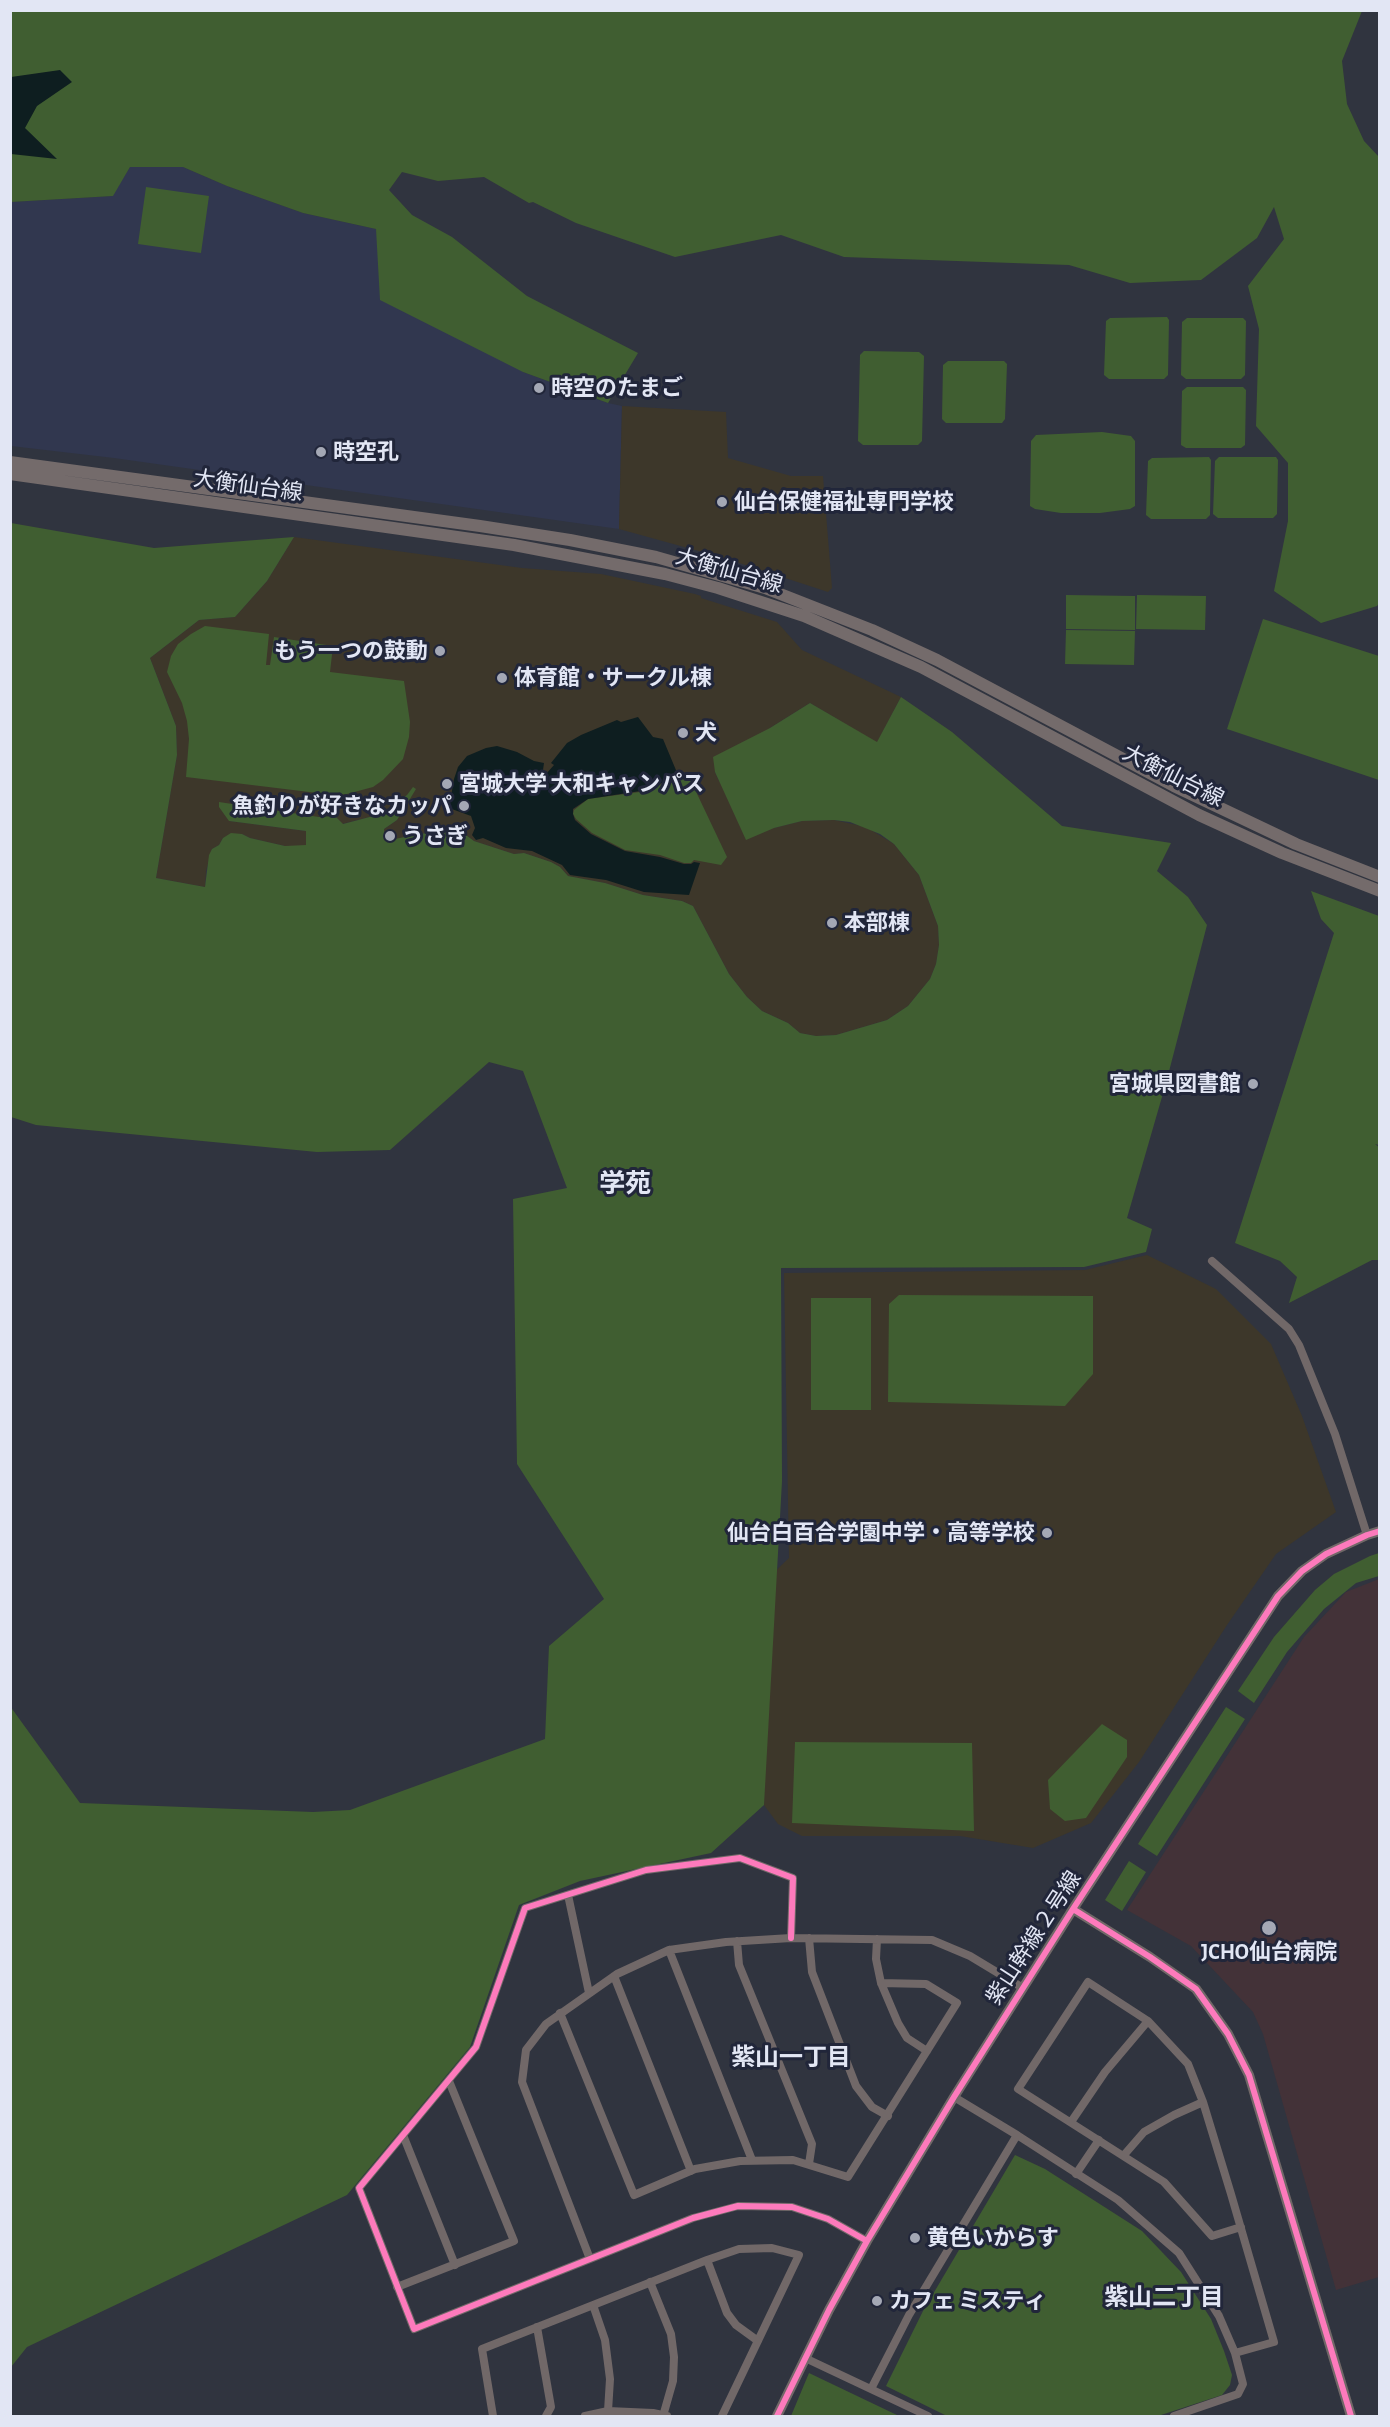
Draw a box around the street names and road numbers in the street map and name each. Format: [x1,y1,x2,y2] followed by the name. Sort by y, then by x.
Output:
[192,465,304,507] street label: 大衡仙台線
[672,543,786,599] street label: 大衡仙台線
[1118,739,1228,813] street label: 大衡仙台線
[981,1866,1087,2010] street label: 紫山幹線２号線

